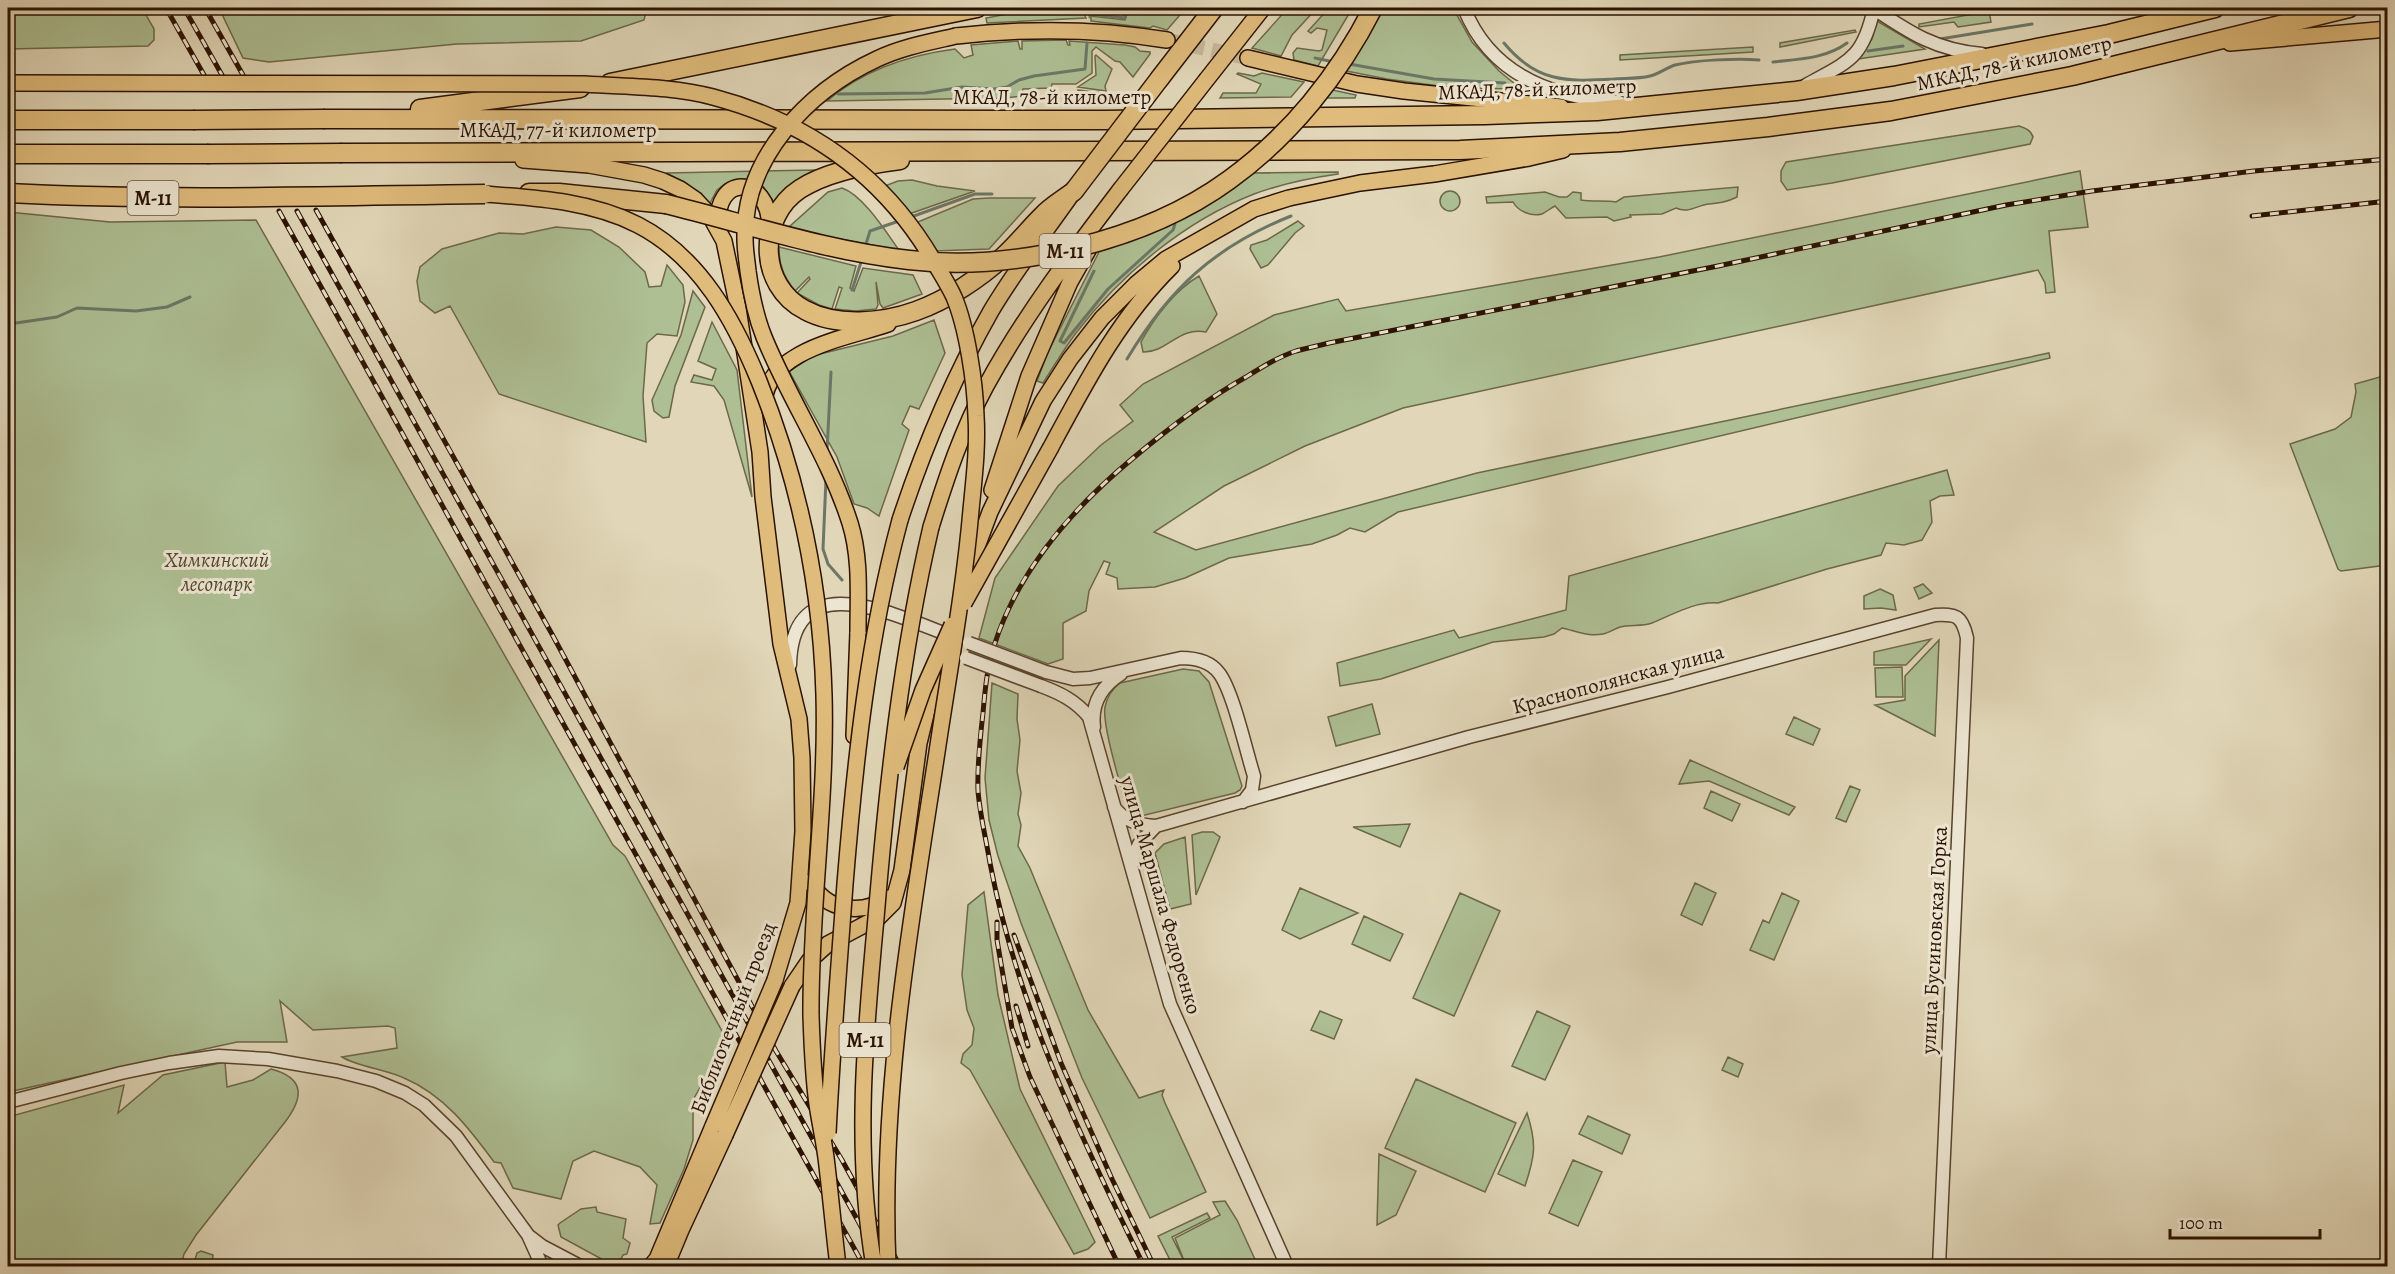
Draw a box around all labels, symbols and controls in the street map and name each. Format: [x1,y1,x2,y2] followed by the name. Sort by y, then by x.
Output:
[1914,29,2114,97] street label: МКАД, 78-й километр
[1437,72,1637,106] street label: МКАД, 78-й километр
[953,83,1151,111] street label: МКАД, 78-й километр
[459,116,657,144] street label: МКАД, 77-й километр
[128,181,178,215] road number: М-11
[1040,234,1090,268] road number: М-11
[164,546,269,598] park label: Химкинский лесопарк
[1509,637,1727,721] street label: Краснополянская улица
[1113,772,1208,1017] street label: улица Маршала Федоренко
[1914,825,1954,1056] street label: улица Бусиновская Горка
[683,918,783,1118] street label: Библиотечный проезд
[840,1023,890,1057] road number: М-11
[2170,1202,2320,1240] scale bar
[2179,1211,2223,1235] text: 100 m

